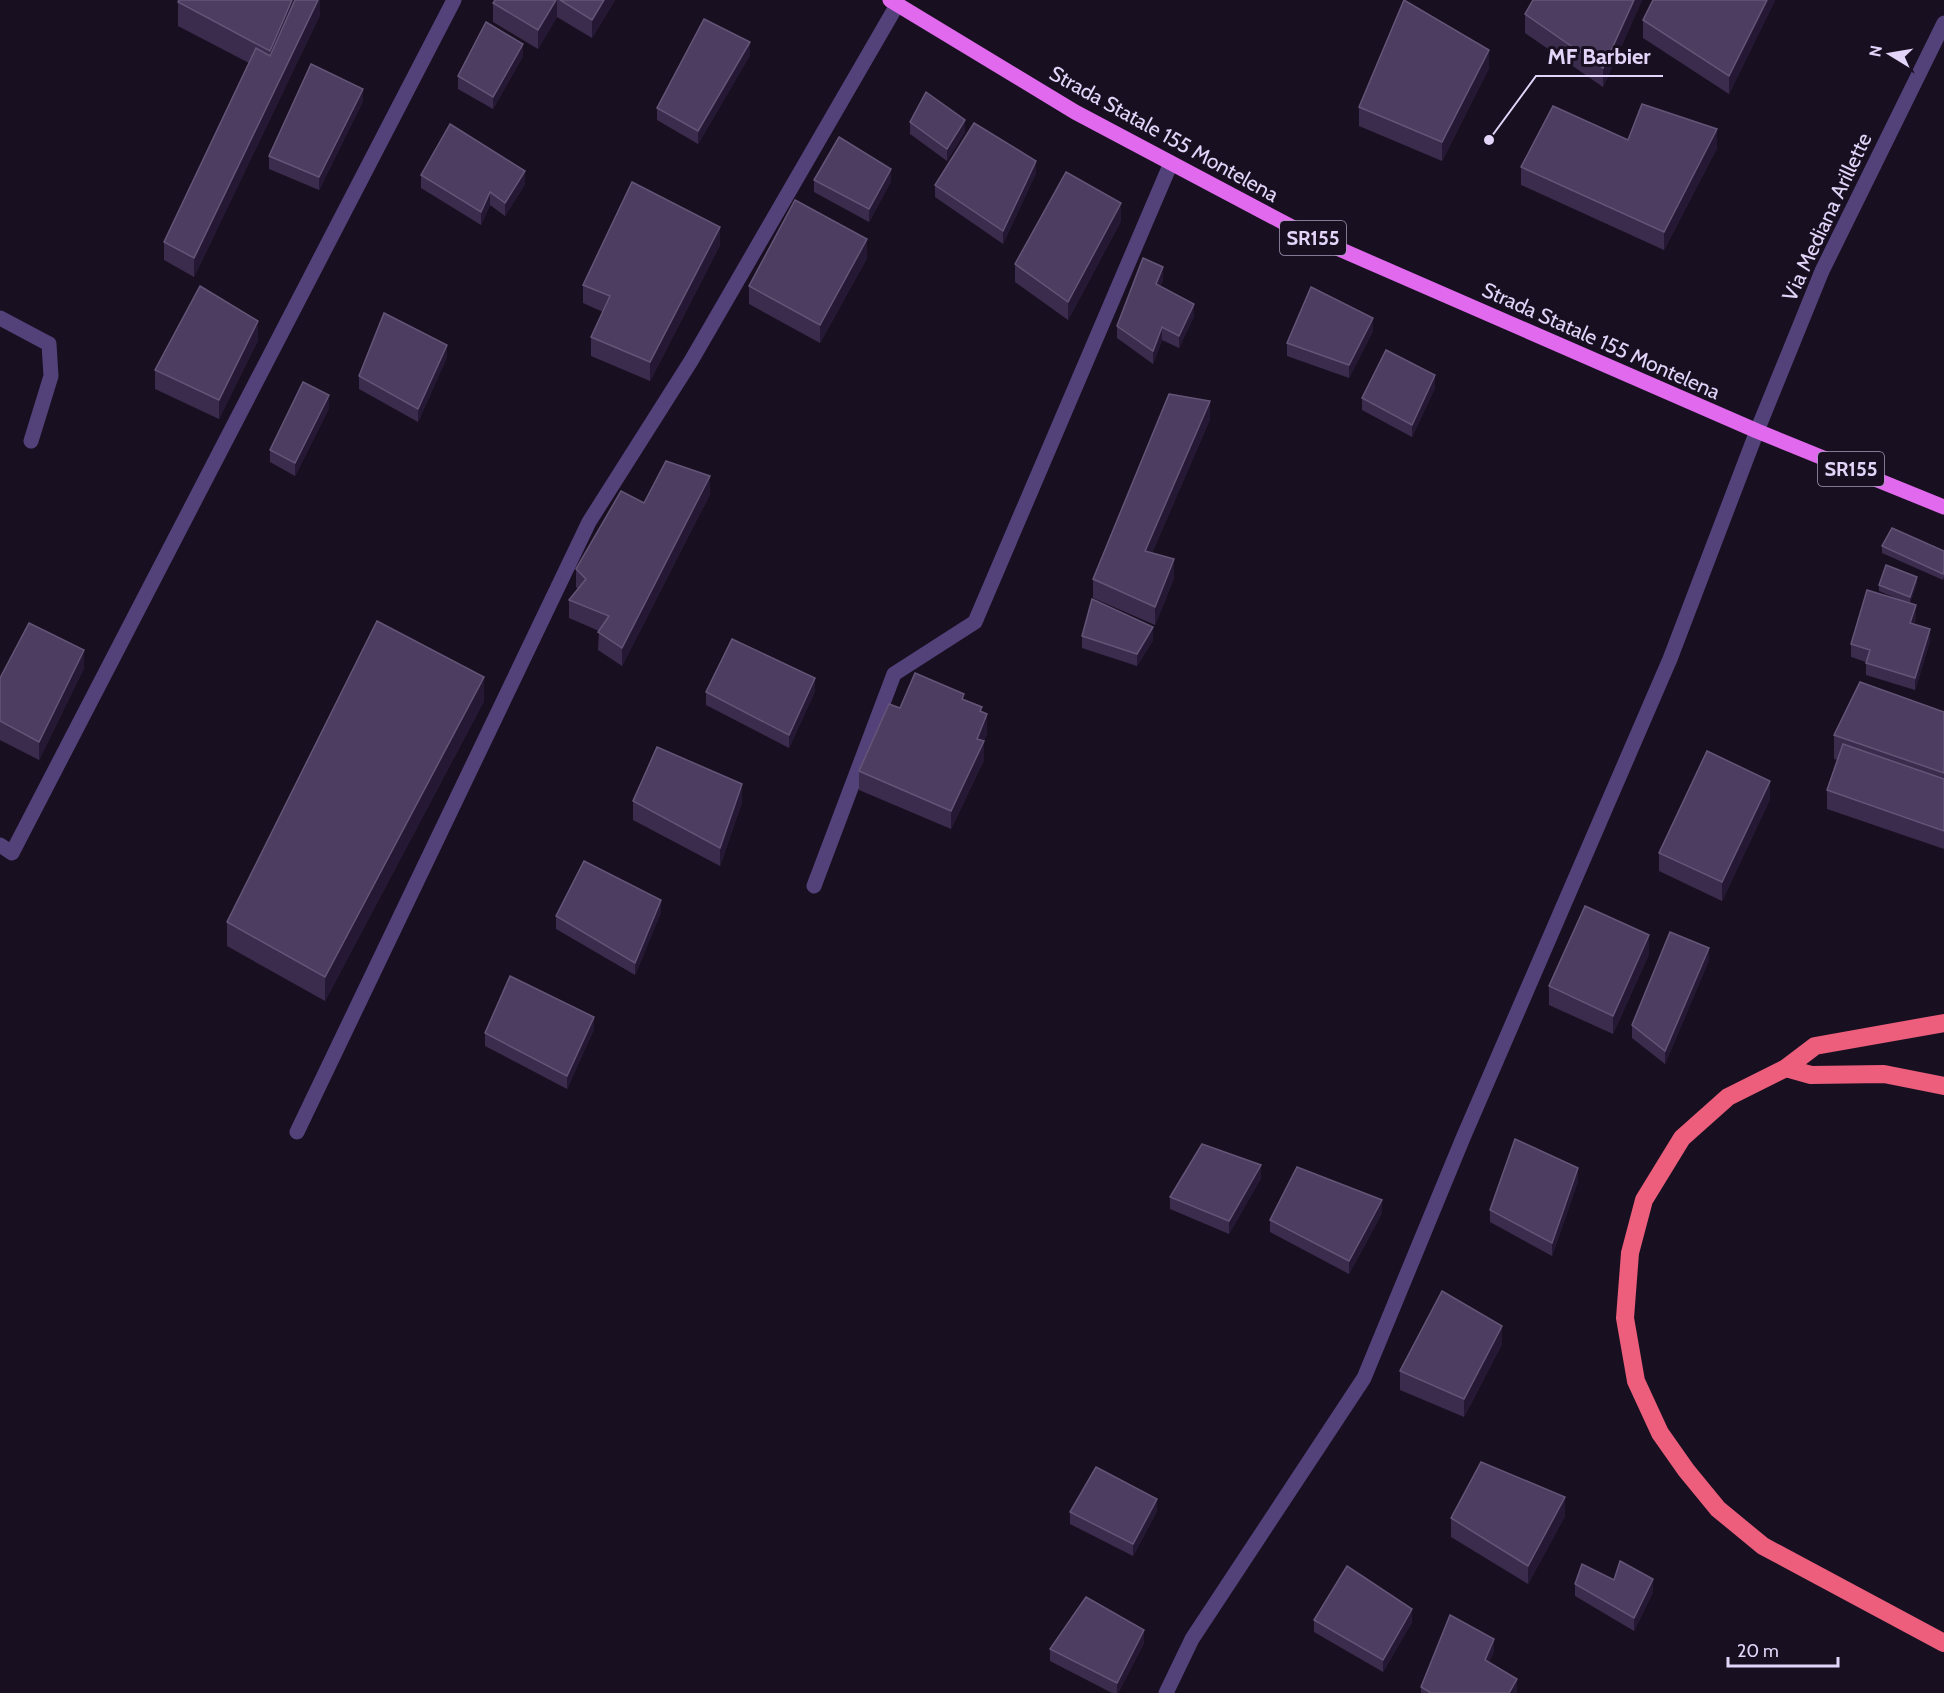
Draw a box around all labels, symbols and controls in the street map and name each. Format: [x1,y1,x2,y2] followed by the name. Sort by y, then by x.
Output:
[1860,24,1920,84] north arrow
[1536,36,1663,76] callout: MF Barbier
[1547,43,1651,70] text: MF Barbier
[1865,44,1886,59] text: N
[1045,60,1283,207] street label: Strada Statale 155 Montelena
[1777,129,1877,305] street label: Via Mediana Arillette
[1280,221,1346,255] road number: SR155
[1478,277,1724,404] street label: Strada Statale 155 Montelena
[1818,452,1884,486] road number: SR155
[1728,1630,1838,1668] scale bar
[1737,1640,1779,1662] text: 20 m

